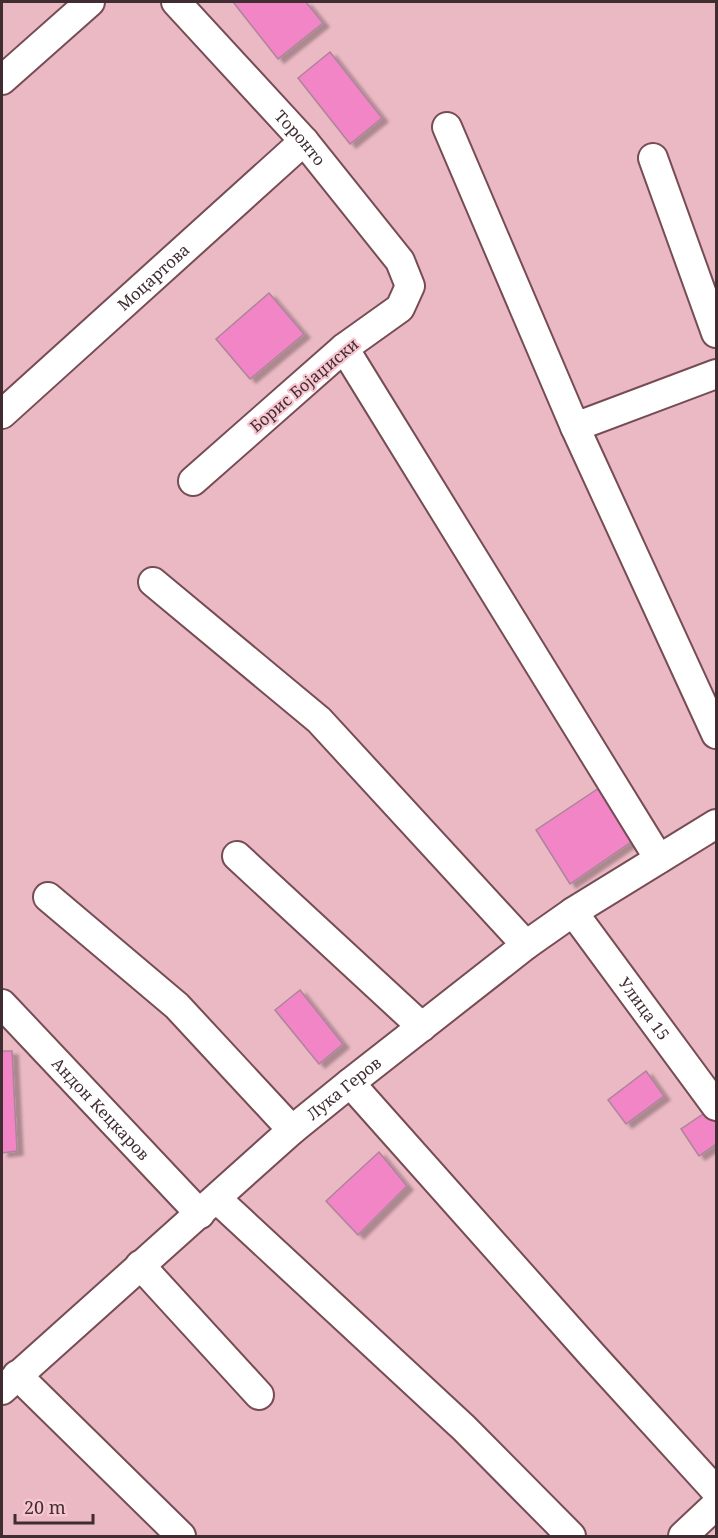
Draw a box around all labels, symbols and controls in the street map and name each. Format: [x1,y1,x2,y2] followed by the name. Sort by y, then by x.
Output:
[270,105,330,170] street label: Торонто
[113,239,194,316] street label: Моцартова
[245,333,363,437] street label: Борис Бојаџиски
[614,973,675,1044] street label: Улица 15
[302,1052,386,1125] street label: Лука Геров
[47,1053,155,1165] street label: Андон Кецкаров
[15,1487,93,1525] scale bar
[24,1495,66,1519] text: 20 m

